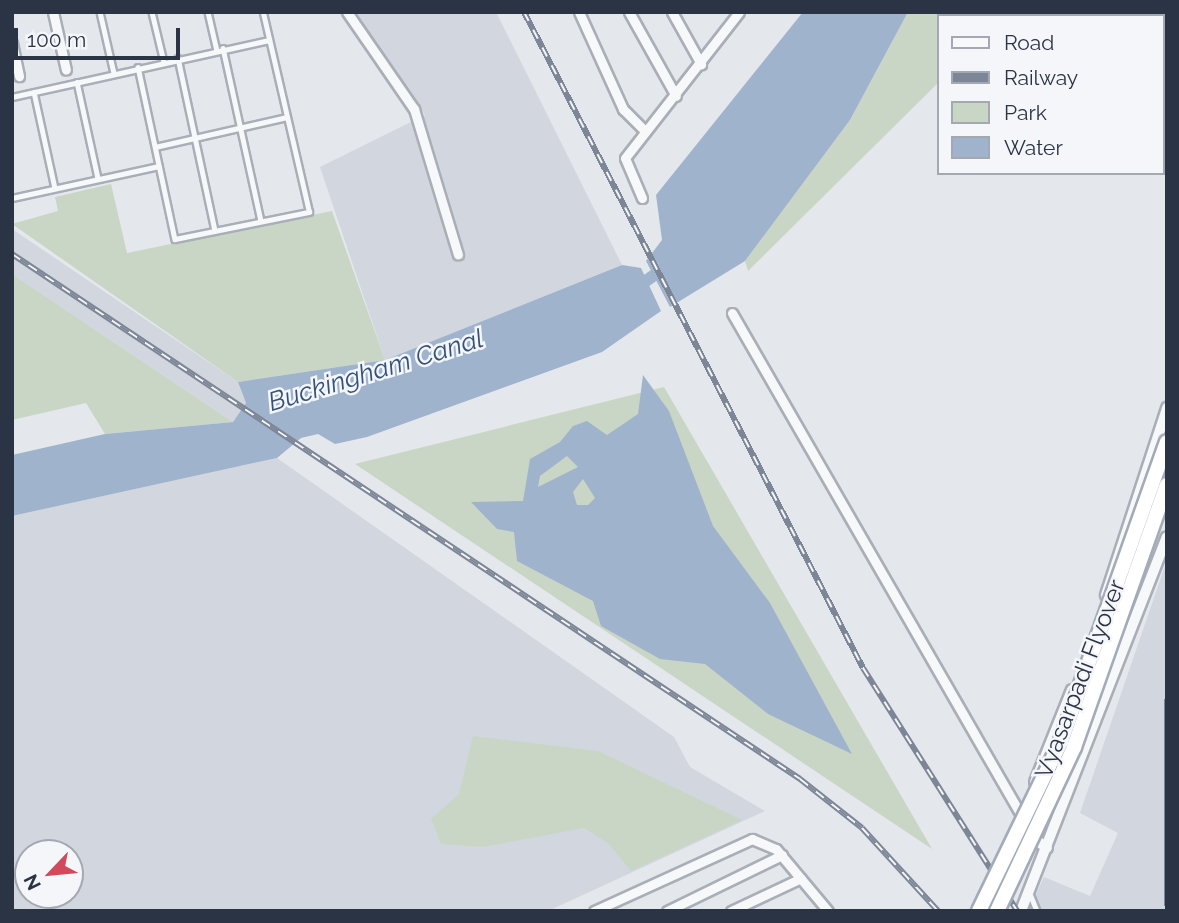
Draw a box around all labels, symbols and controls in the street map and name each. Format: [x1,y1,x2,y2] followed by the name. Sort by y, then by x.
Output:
[18,14,184,58] scale bar
[937,14,1165,175] legend
[27,27,86,52] text: 100 m
[1004,30,1054,55] text: Road
[1004,65,1078,90] text: Railway
[1004,100,1047,125] text: Park
[1004,135,1063,160] text: Water
[265,323,487,419] water label: Buckingham Canal
[1029,576,1131,782] street label: Vyasarpadi Flyover
[14,839,84,909] north arrow
[19,871,45,894] text: N

